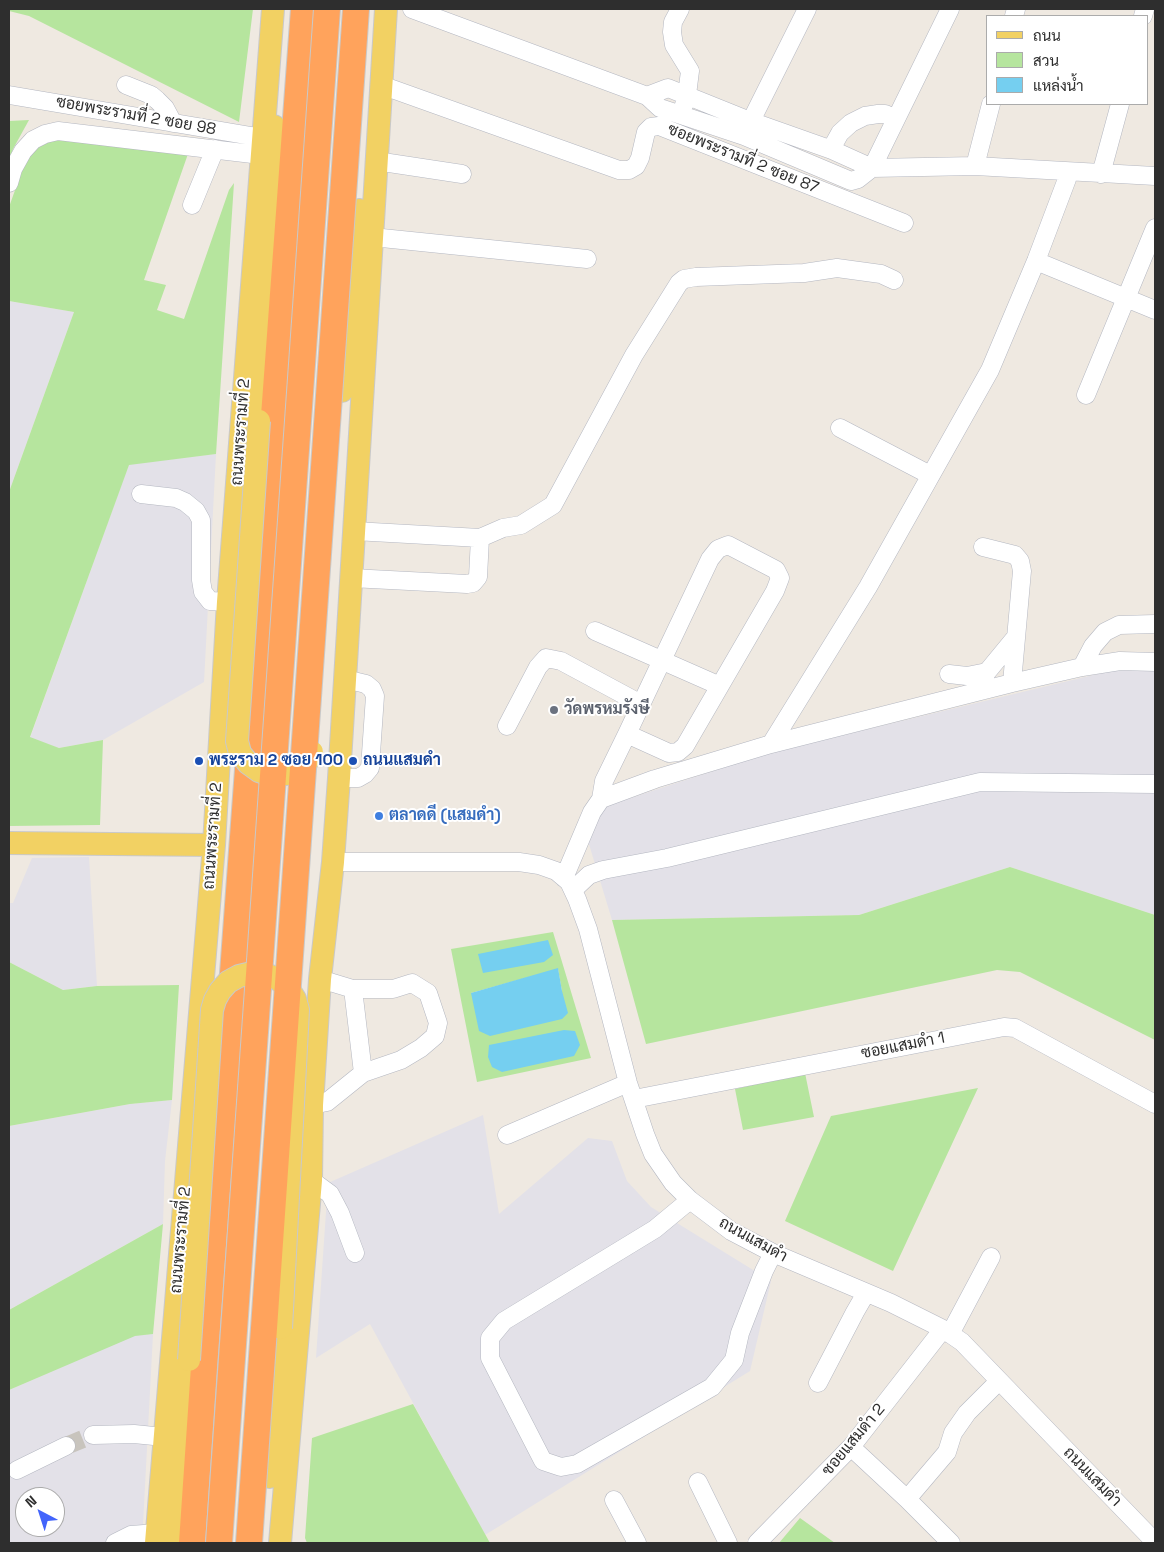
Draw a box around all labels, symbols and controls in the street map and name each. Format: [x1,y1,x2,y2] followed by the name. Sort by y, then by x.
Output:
[986,15,1149,105] legend
[1033,26,1061,45] text: ถนน
[1033,51,1059,70] text: สวน
[1033,76,1084,95] text: แหล่งน้ำ
[54,92,218,140] street label: ซอยพระรามที่ 2 ซอย 98
[665,120,821,198] street label: ซอยพระรามที่ 2 ซอย 87
[228,378,254,486] street label: ถนนพระรามที่ 2
[564,700,650,720] place label: วัดพรหมรังษี
[548,704,560,716] marker: วัดพรหมรังษี
[209,751,343,771] place label: พระราม 2 ซอย 100
[363,751,441,771] place label: ถนนแสมดำ
[193,755,205,767] marker: พระราม 2 ซอย 100
[347,755,359,767] marker: ถนนแสมดำ
[200,782,226,890] street label: ถนนพระรามที่ 2
[389,806,501,826] place label: ตลาดดี (แสมดำ)
[373,810,385,822] marker: ตลาดดี (แสมดำ)
[860,1028,946,1064] street label: ซอยแสมดำ 1
[167,1186,195,1294] street label: ถนนพระรามที่ 2
[715,1213,791,1267] street label: ถนนแสมดำ
[818,1400,890,1480] street label: ซอยแสมดำ 2
[1059,1443,1125,1511] street label: ถนนแสมดำ
[15,1487,65,1537] north arrow
[22,1491,40,1511] text: N

